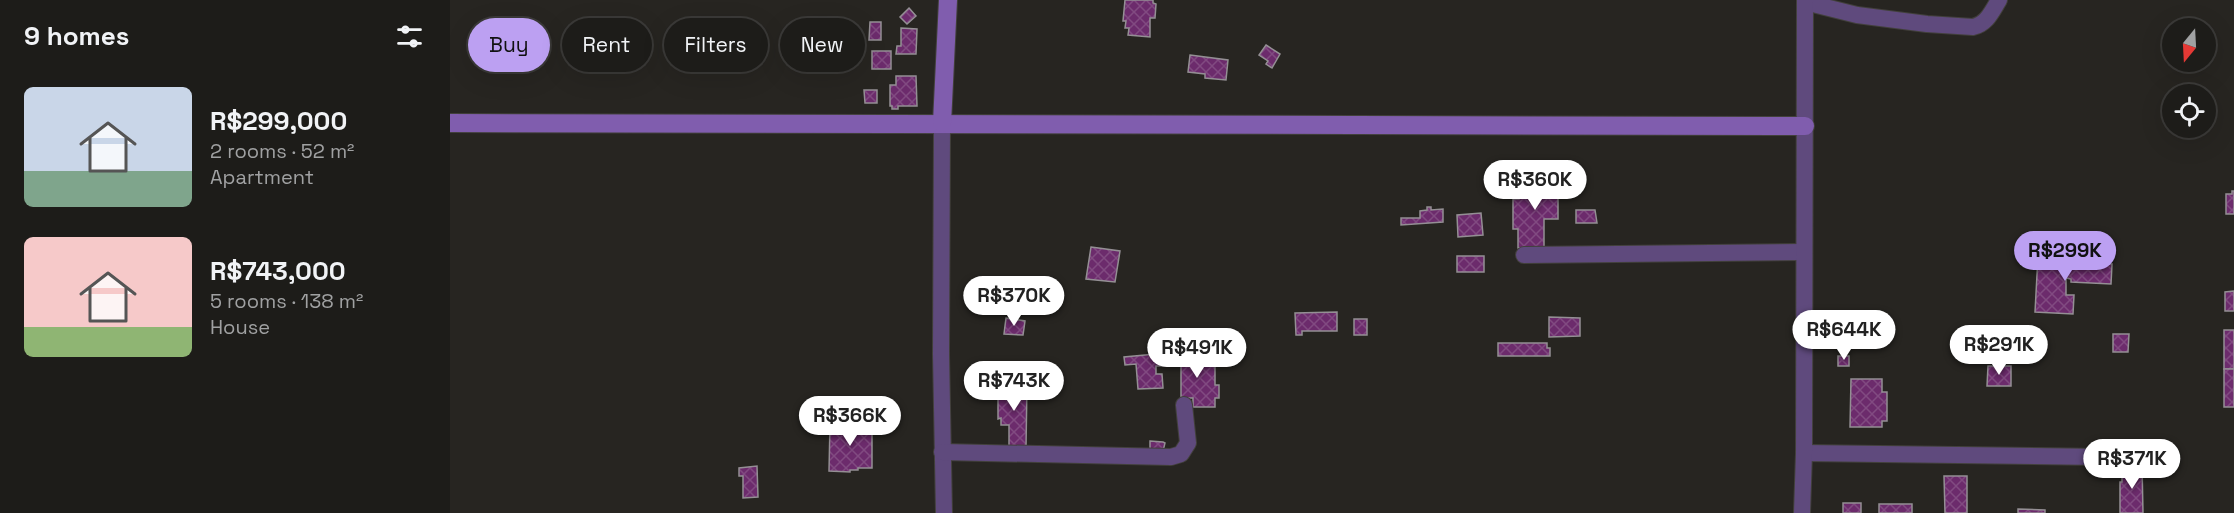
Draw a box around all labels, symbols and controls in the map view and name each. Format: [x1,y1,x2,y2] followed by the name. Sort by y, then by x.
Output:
[468,18,550,72] chip: Buy
[562,18,652,72] chip: Rent
[664,18,768,72] chip: Filters
[780,18,865,72] chip: New
[2162,18,2216,72] north arrow
[2162,18,2216,138] map controls
[24,19,129,53] text: 9 homes
[393,20,426,53] icon: filters
[2162,84,2216,138] button: locate
[210,104,347,138] text: R$299,000
[72,111,144,183] icon: home
[210,138,354,164] text: 2 rooms · 52 m²
[1486,160,1584,211] pin: R$360K
[210,164,314,190] text: Apartment
[1498,166,1572,192] text: R$360K
[2016,231,2114,282] pin: R$299K
[2028,237,2102,263] text: R$299K
[210,254,346,288] text: R$743,000
[72,261,144,333] icon: home
[965,276,1063,327] pin: R$370K
[977,282,1051,308] text: R$370K
[210,288,363,314] text: 5 rooms · 138 m²
[1795,310,1893,361] pin: R$644K
[210,314,270,340] text: House
[1806,316,1882,342] text: R$644K
[1950,325,2048,376] pin: R$291K
[1148,328,1246,379] pin: R$491K
[1964,331,2034,357] text: R$291K
[1161,334,1233,360] text: R$491K
[965,361,1063,412] pin: R$743K
[978,367,1050,393] text: R$743K
[801,396,899,447] pin: R$366K
[813,402,887,428] text: R$366K
[2083,439,2181,490] pin: R$371K
[2097,445,2167,471] text: R$371K

